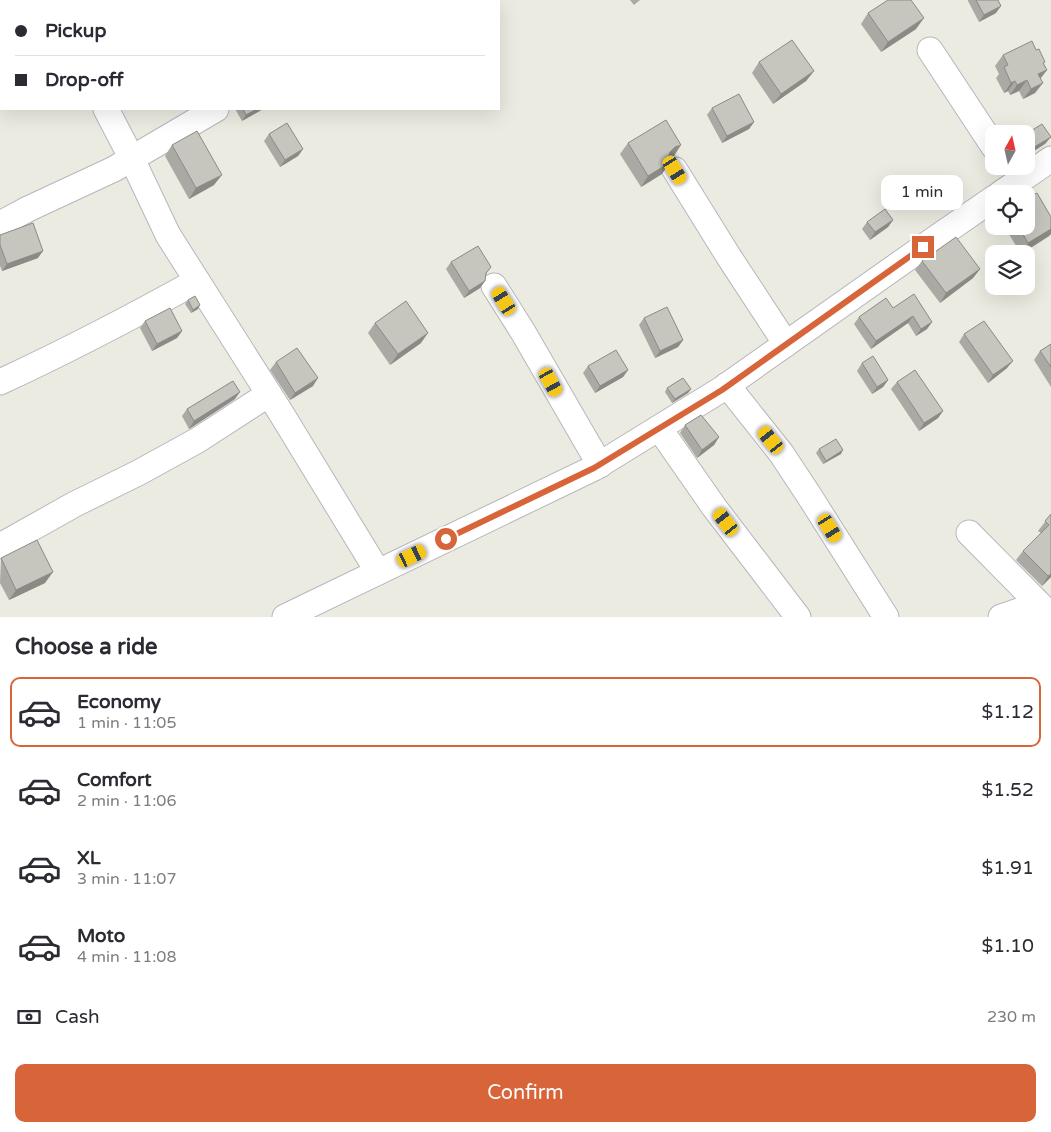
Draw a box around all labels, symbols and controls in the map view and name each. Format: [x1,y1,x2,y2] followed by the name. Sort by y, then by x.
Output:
[45,20,106,42] text: Pickup
[45,69,124,91] text: Drop-off
[985,125,1035,175] north arrow
[985,125,1035,295] map controls
[660,153,689,187] car
[882,174,964,210] callout: 1 min
[901,182,943,202] text: 1 min
[985,185,1035,235] button: locate
[912,236,934,258] route end
[985,245,1035,295] button: layers
[489,284,518,318] car
[537,365,564,399] car
[755,424,786,456] car
[710,506,741,538] car
[815,511,844,545] car
[435,528,457,550] route start
[395,543,428,569] car
[15,634,158,660] text: Choose a ride
[17,690,62,735] icon: car
[77,691,161,713] text: Economy
[982,701,1034,723] text: $1.12
[77,713,176,733] text: 1 min · 11:05
[17,768,62,813] icon: car
[77,769,151,791] text: Comfort
[982,779,1034,801] text: $1.52
[77,791,176,811] text: 2 min · 11:06
[17,846,62,891] icon: car
[77,847,101,869] text: XL
[982,857,1034,879] text: $1.91
[77,869,176,889] text: 3 min · 11:07
[17,924,62,969] icon: car
[77,925,125,947] text: Moto
[982,935,1034,957] text: $1.10
[77,947,176,967] text: 4 min · 11:08
[15,1003,43,1031] icon: cash
[55,1006,100,1028] text: Cash
[987,1007,1036,1027] text: 230 m
[15,1064,1036,1122] button: Confirm

